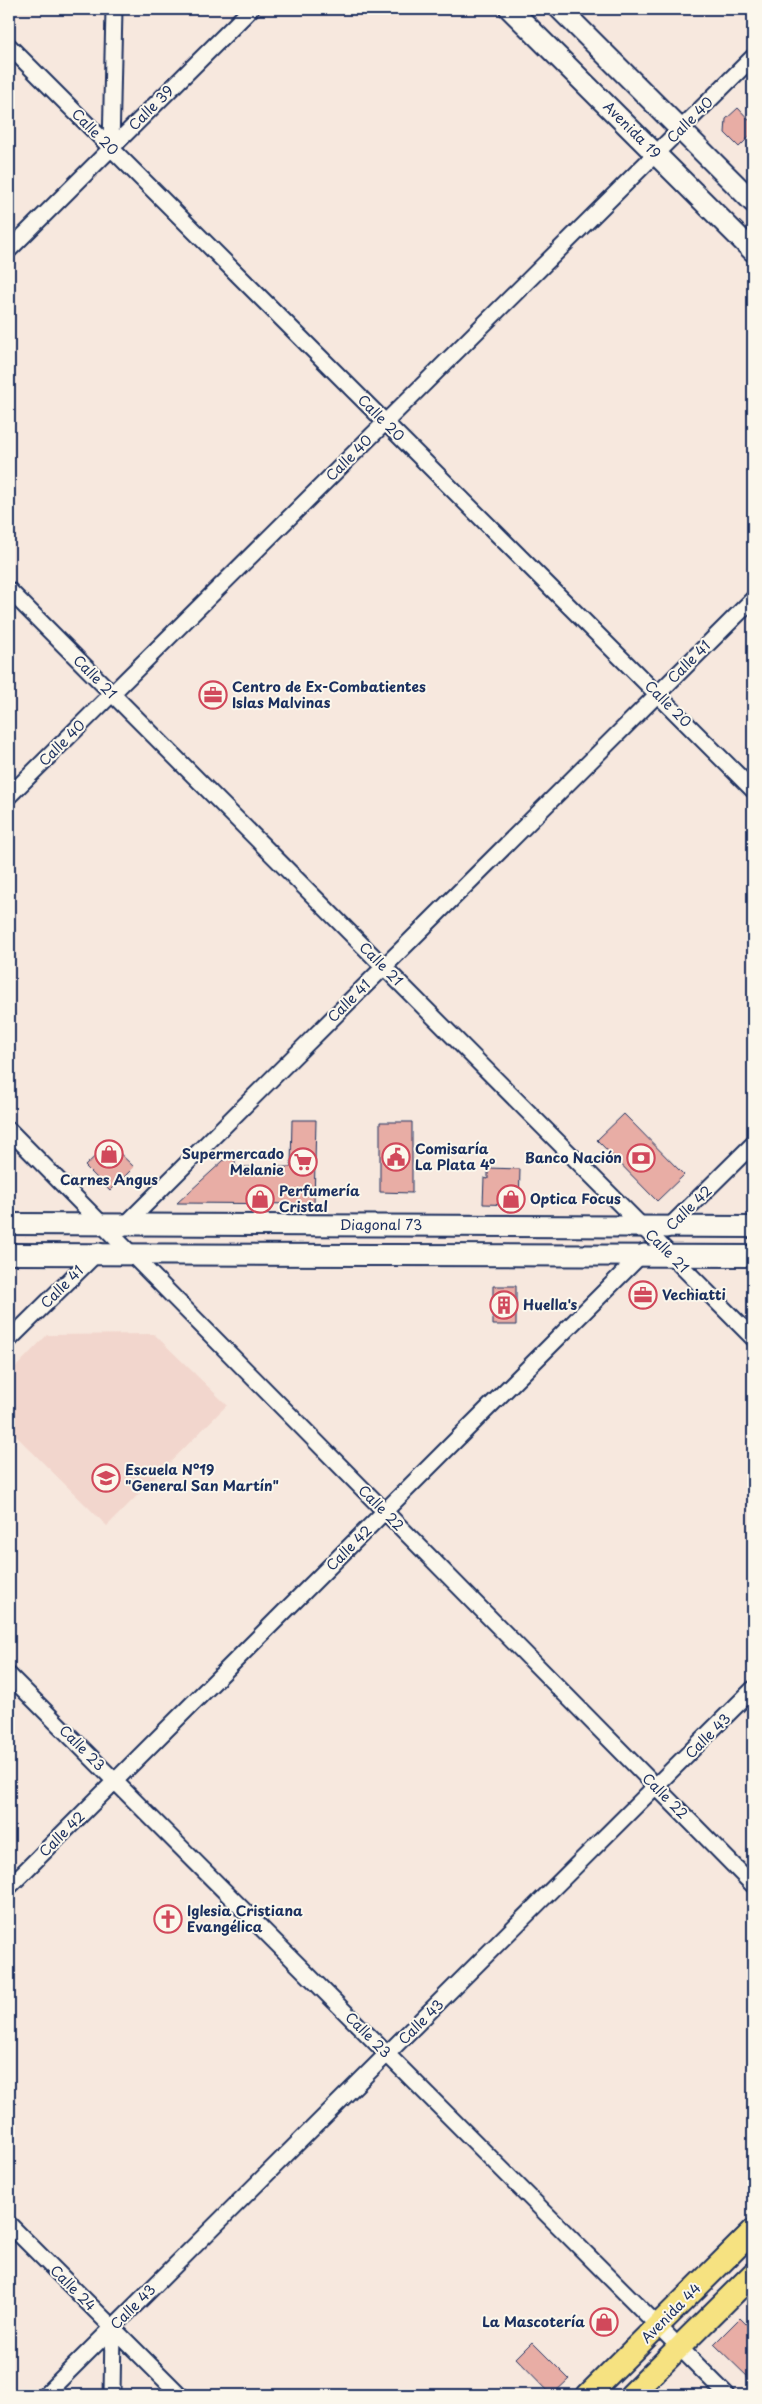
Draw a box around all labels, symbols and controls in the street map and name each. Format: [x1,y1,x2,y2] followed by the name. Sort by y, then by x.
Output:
[123,80,178,135] street label: Calle 39
[662,92,718,148] street label: Calle 40
[599,96,666,163] street label: Avenida 19
[67,104,123,160] street label: Calle 20
[353,390,409,446] street label: Calle 20
[321,430,377,486] street label: Calle 40
[662,635,715,688] street label: Calle 41
[69,650,122,703] street label: Calle 21
[232,676,426,713] place label: Centro de Ex-Combatientes Islas Malvinas
[640,676,696,732] street label: Calle 20
[198,680,228,710] office icon: Centro de Ex-Combatientes Islas Malvinas
[34,715,90,771] street label: Calle 40
[355,937,408,990] street label: Calle 21
[322,974,375,1027] street label: Calle 41
[415,1138,495,1175] place label: Comisaría La Plata 4°
[94,1139,124,1169] shop icon: Carnes Angus
[381,1142,411,1172] public building icon: Comisaría La Plata 4°
[182,1143,284,1180] place label: Supermercado Melanie
[626,1143,656,1173] bank icon: Banco Nación
[288,1147,318,1177] supermarket icon: Supermercado Melanie
[525,1147,622,1168] place label: Banco Nación
[60,1169,158,1190] place label: Carnes Angus
[279,1180,360,1217] place label: Perfumería Cristal
[661,1180,717,1235] street label: Calle 42
[245,1184,275,1214] shop icon: Perfumería Cristal
[496,1184,526,1214] shop icon: Optica Focus
[530,1188,621,1209] place label: Optica Focus
[340,1214,422,1235] street label: Diagonal 73
[641,1224,694,1277] street label: Calle 21
[35,1260,88,1313] street label: Calle 41
[628,1280,658,1310] office icon: Vechiatti
[662,1284,726,1305] place label: Vechiatti
[489,1290,519,1320] building icon: Huella's
[523,1294,578,1315] place label: Huella's
[125,1459,279,1496] place label: Escuela N°19 "General San Martín"
[91,1463,121,1493] school or university icon: Escuela N°19 "General San Martín"
[354,1480,409,1535] street label: Calle 22
[321,1520,376,1575] street label: Calle 42
[680,1708,735,1763] street label: Calle 43
[55,1720,110,1775] street label: Calle 23
[638,1768,693,1823] street label: Calle 22
[34,1806,89,1861] street label: Calle 42
[187,1900,303,1937] place label: Iglesia Cristiana Evangélica
[153,1904,183,1934] church icon: Iglesia Cristiana Evangélica
[393,1994,448,2049] street label: Calle 43
[341,2007,396,2062] street label: Calle 23
[46,2260,101,2315] street label: Calle 24
[636,2278,705,2347] street label: Avenida 44
[105,2279,160,2334] street label: Calle 43
[589,2307,619,2337] shop icon: La Mascotería
[482,2311,585,2332] place label: La Mascotería

